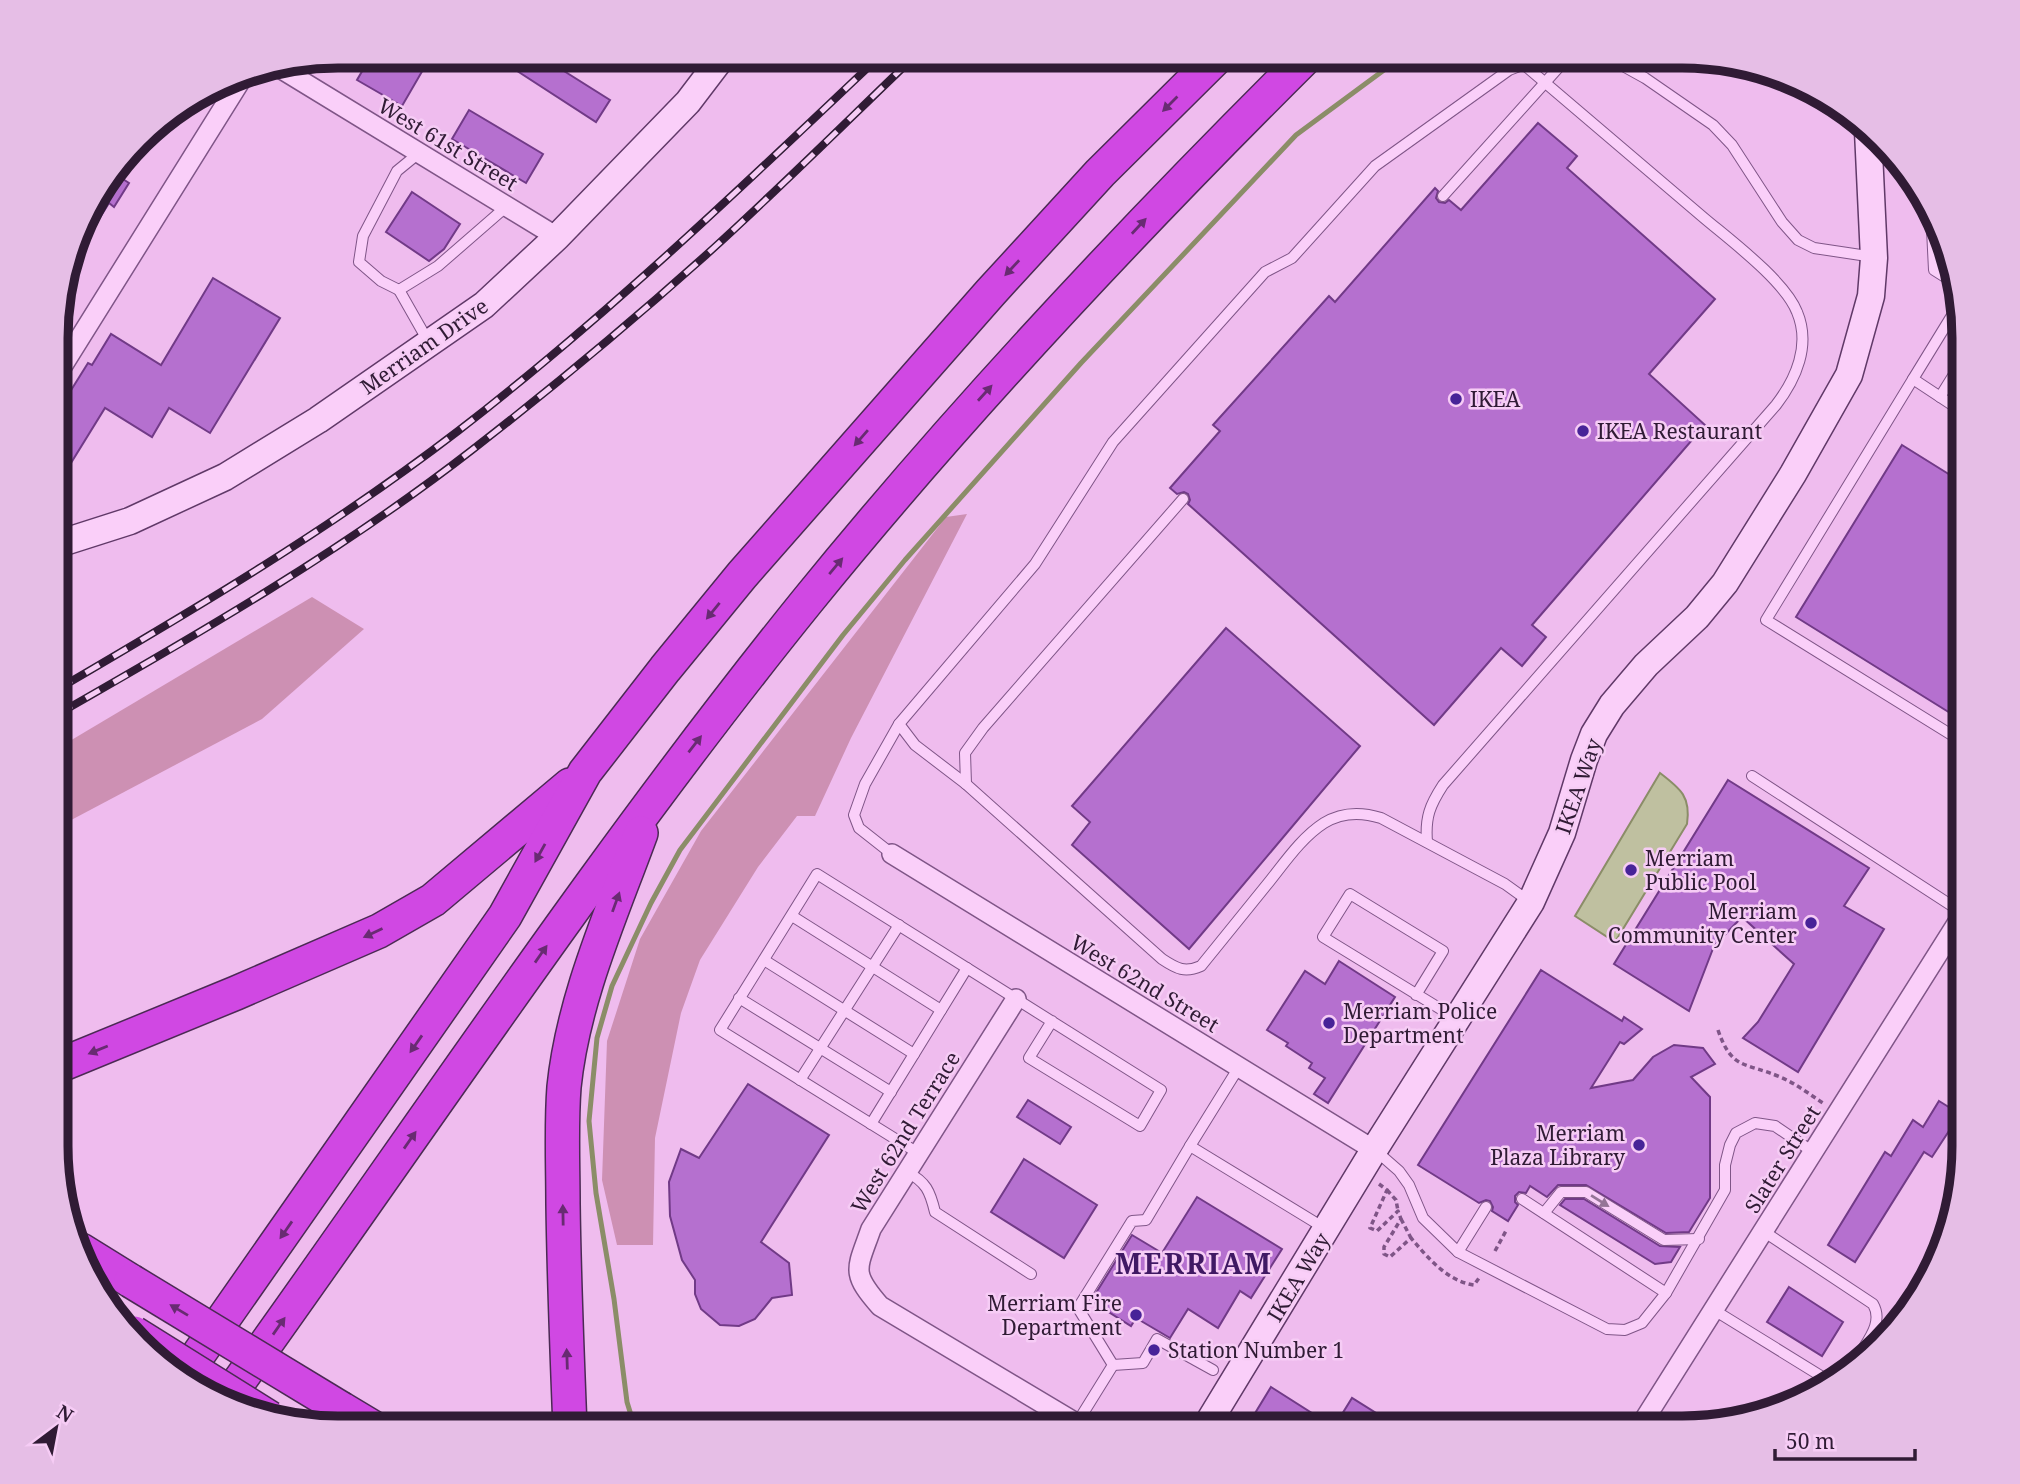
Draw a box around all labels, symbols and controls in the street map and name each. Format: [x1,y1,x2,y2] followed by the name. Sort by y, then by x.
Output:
[373,91,523,197] street label: West 61st Street
[1161,96,1178,113] one-way arrow
[1131,217,1147,235] one-way arrow
[1005,259,1021,276] one-way arrow
[355,292,493,400] street label: Merriam Drive
[976,385,992,402] one-way arrow
[1470,385,1520,413] place label: IKEA
[1448,391,1464,407] marker: IKEA
[1597,417,1762,445] place label: IKEA Restaurant
[1575,423,1591,439] marker: IKEA Restaurant
[854,430,869,447] one-way arrow
[829,557,844,575] one-way arrow
[705,601,720,619] one-way arrow
[1549,734,1607,838] street label: IKEA Way
[688,736,703,754] one-way arrow
[534,844,546,863] one-way arrow
[1645,844,1757,896] place label: Merriam Public Pool
[1623,862,1639,878] marker: Merriam Public Pool
[610,892,621,913] one-way arrow
[1608,897,1797,949] place label: Merriam Community Center
[1803,915,1819,931] marker: Merriam Community Center
[363,928,384,939] one-way arrow
[1066,928,1224,1038] street label: West 62nd Street
[534,945,548,963] one-way arrow
[1343,997,1497,1049] place label: Merriam Police Department
[1321,1015,1337,1031] marker: Merriam Police Department
[409,1035,423,1053] one-way arrow
[88,1044,108,1056] one-way arrow
[844,1046,966,1218] street label: West 62nd Terrace
[1738,1100,1826,1218] street label: Slater Street
[1490,1119,1625,1171] place label: Merriam Plaza Library
[403,1131,417,1149] one-way arrow
[1631,1137,1647,1153] marker: Merriam Plaza Library
[1590,1194,1610,1207] one-way arrow
[557,1204,569,1226] one-way arrow
[279,1221,293,1239] one-way arrow
[1260,1227,1336,1327] street label: IKEA Way
[1115,1244,1273,1282] district label: MERRIAM
[987,1289,1122,1341] place label: Merriam Fire Department
[170,1304,189,1317] one-way arrow
[1128,1307,1144,1323] marker: Merriam Fire Department
[272,1317,286,1335] one-way arrow
[1168,1336,1344,1364] place label: Station Number 1
[1146,1342,1162,1358] marker: Station Number 1
[562,1348,573,1370] one-way arrow
[21,1393,91,1463] north arrow
[52,1399,78,1429] text: N
[1775,1418,1915,1462] scale bar
[1786,1427,1835,1455] text: 50 m

